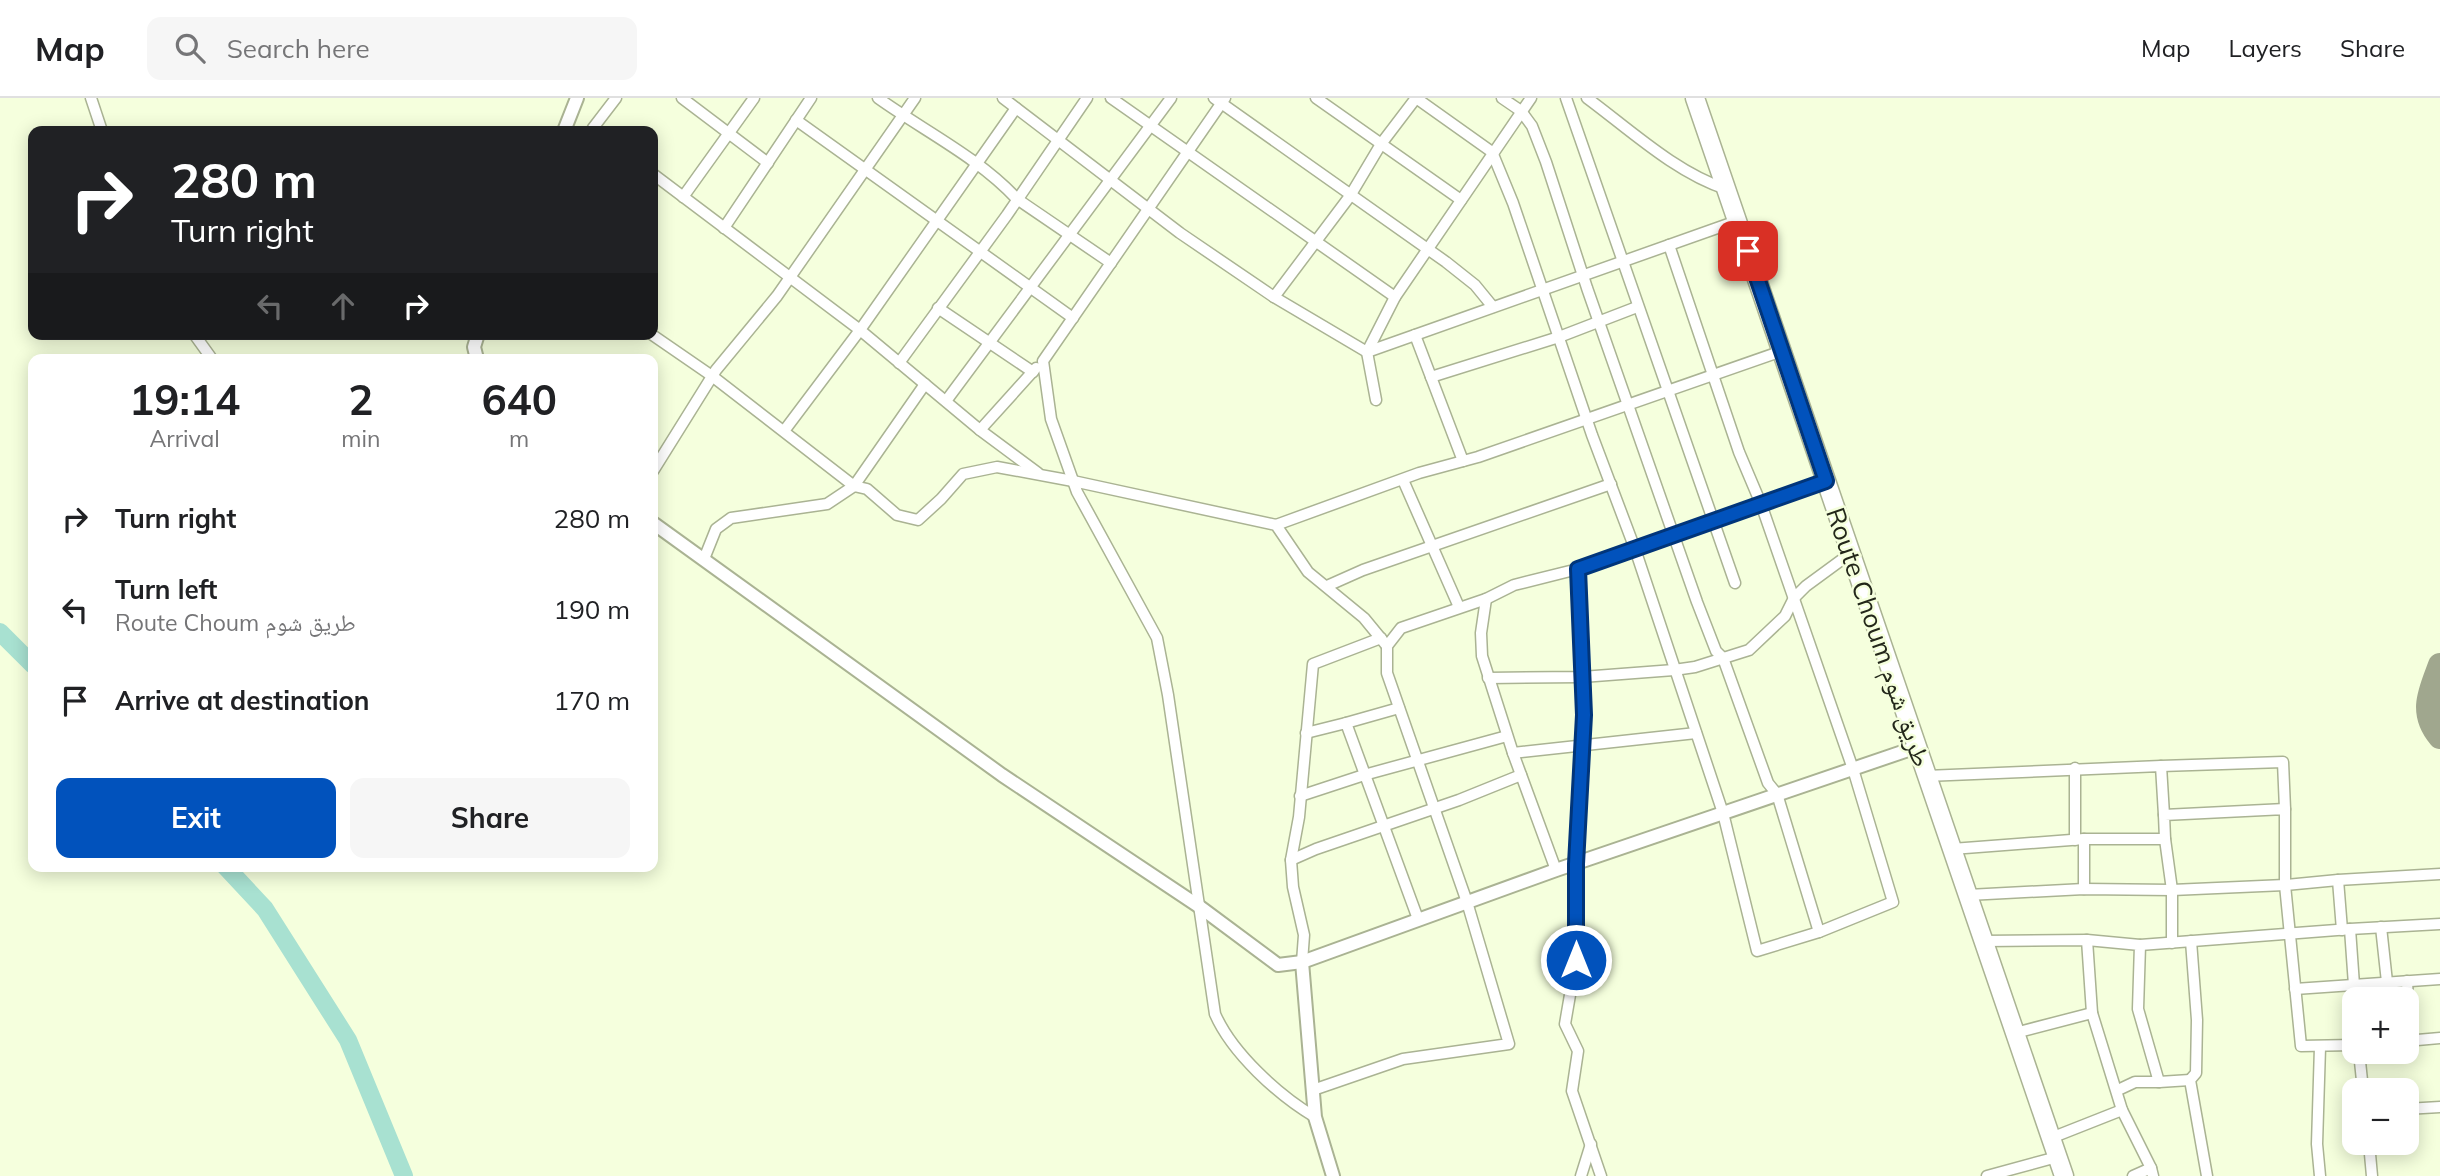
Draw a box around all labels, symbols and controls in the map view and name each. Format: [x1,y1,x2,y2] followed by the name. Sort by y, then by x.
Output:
[147,17,637,80] search box
[35,28,105,69] text: Map
[171,29,209,67] icon: search
[227,32,370,65] text: Search here
[2141,33,2190,63] text: Map
[2228,33,2302,63] text: Layers
[2340,33,2405,63] text: Share
[171,149,317,210] text: 280 m
[56,154,147,245] icon: right
[171,210,314,250] text: Turn right
[1718,221,1778,281] pin
[1729,232,1767,270] icon: arrive
[251,287,289,325] icon: left
[324,287,362,325] icon: ahead
[397,287,435,325] icon: right
[129,373,240,426] text: 19:14
[348,373,373,426] text: 2
[481,373,557,426] text: 640
[149,424,220,453] text: Arrival
[341,424,380,453] text: min
[509,424,529,453] text: m
[56,500,94,538] icon: right
[115,502,236,535] text: Turn right
[554,502,630,535] text: 280 m
[1817,503,1939,772] street label: Route Choum طريق شوم
[115,573,217,606] text: Turn left
[56,591,94,629] icon: left
[554,593,630,626] text: 190 m
[115,608,356,637] text: Route Choum طريق شوم
[56,682,94,720] icon: arrive
[115,684,370,717] text: Arrive at destination
[554,684,630,717] text: 170 m
[56,778,336,858] button: Exit
[350,778,630,858] button: Share
[1539,923,1613,997] position arrow
[2342,987,2419,1155] map controls
[2342,987,2419,1064] button: +
[2342,1078,2419,1155] button: −

